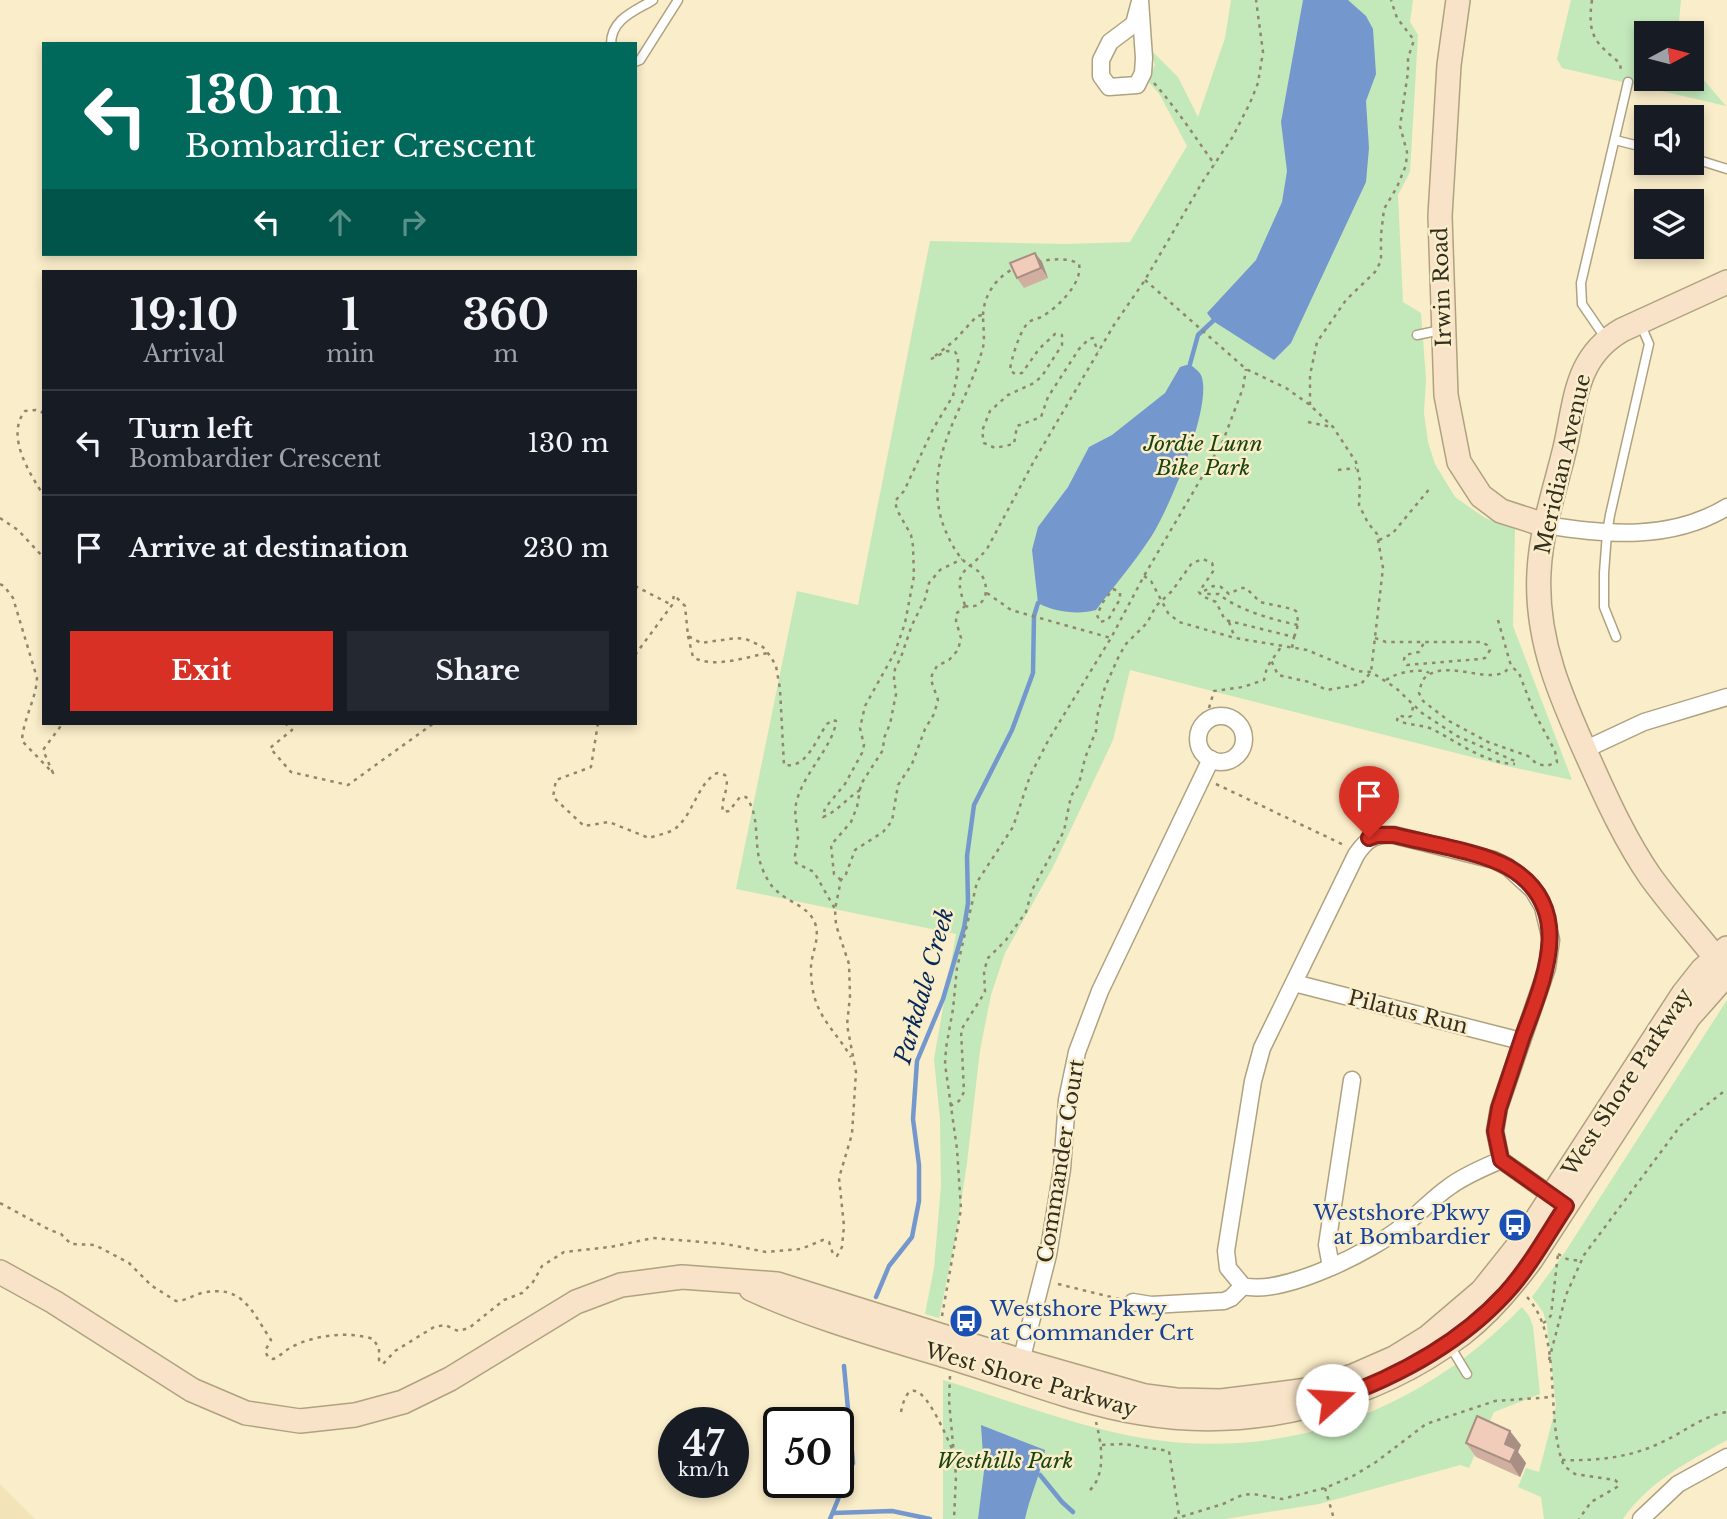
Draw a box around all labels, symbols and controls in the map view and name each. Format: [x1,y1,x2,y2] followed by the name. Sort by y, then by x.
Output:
[1634,21,1704,91] north arrow
[1634,21,1704,259] map controls
[185,65,342,126] text: 130 m
[70,70,161,161] icon: left
[1634,105,1704,175] button: sound
[185,126,536,166] text: Bombardier Crescent
[1634,189,1704,259] button: layers
[248,203,286,241] icon: left
[321,203,359,241] icon: ahead
[394,203,432,241] icon: right
[1427,226,1457,348] street label: Irwin Road
[130,289,238,341] text: 19:10
[341,289,360,341] text: 1
[462,289,549,341] text: 360
[143,340,225,368] text: Arrival
[326,340,375,368] text: min
[493,340,518,368] text: m
[1530,371,1596,557] street label: Meridian Avenue
[129,413,253,445] text: Turn left
[70,424,108,462] icon: left
[527,427,609,459] text: 130 m
[1142,431,1263,481] park label: Jordie Lunn Bike Park
[129,445,381,473] text: Bombardier Crescent
[70,529,108,567] icon: arrive
[129,532,409,564] text: Arrive at destination
[523,532,609,564] text: 230 m
[70,631,333,711] button: Exit
[347,631,609,711] button: Share
[1339,766,1399,838] pin
[1350,777,1388,815] icon: arrive
[888,905,960,1068] water label: Parkdale Creek
[1556,983,1698,1182] street label: West Shore Parkway
[1345,985,1471,1039] street label: Pilatus Run
[1032,1057,1090,1265] street label: Commander Court
[1312,1200,1491,1250] place label: Westshore Pkwy at Bombardier
[1496,1206,1534,1244] bus stop icon: Westshore Pkwy at Bombardier
[989,1296,1194,1346] place label: Westshore Pkwy at Commander Crt
[947,1302,985,1340] bus stop icon: Westshore Pkwy at Commander Crt
[921,1337,1141,1423] street label: West Shore Parkway
[1295,1363,1369,1437] position arrow
[763,1407,854,1498] speed limit sign: 50
[683,1422,724,1465] text: 47
[937,1448,1073,1474] park label: Westhills Park
[678,1459,729,1481] text: km/h

